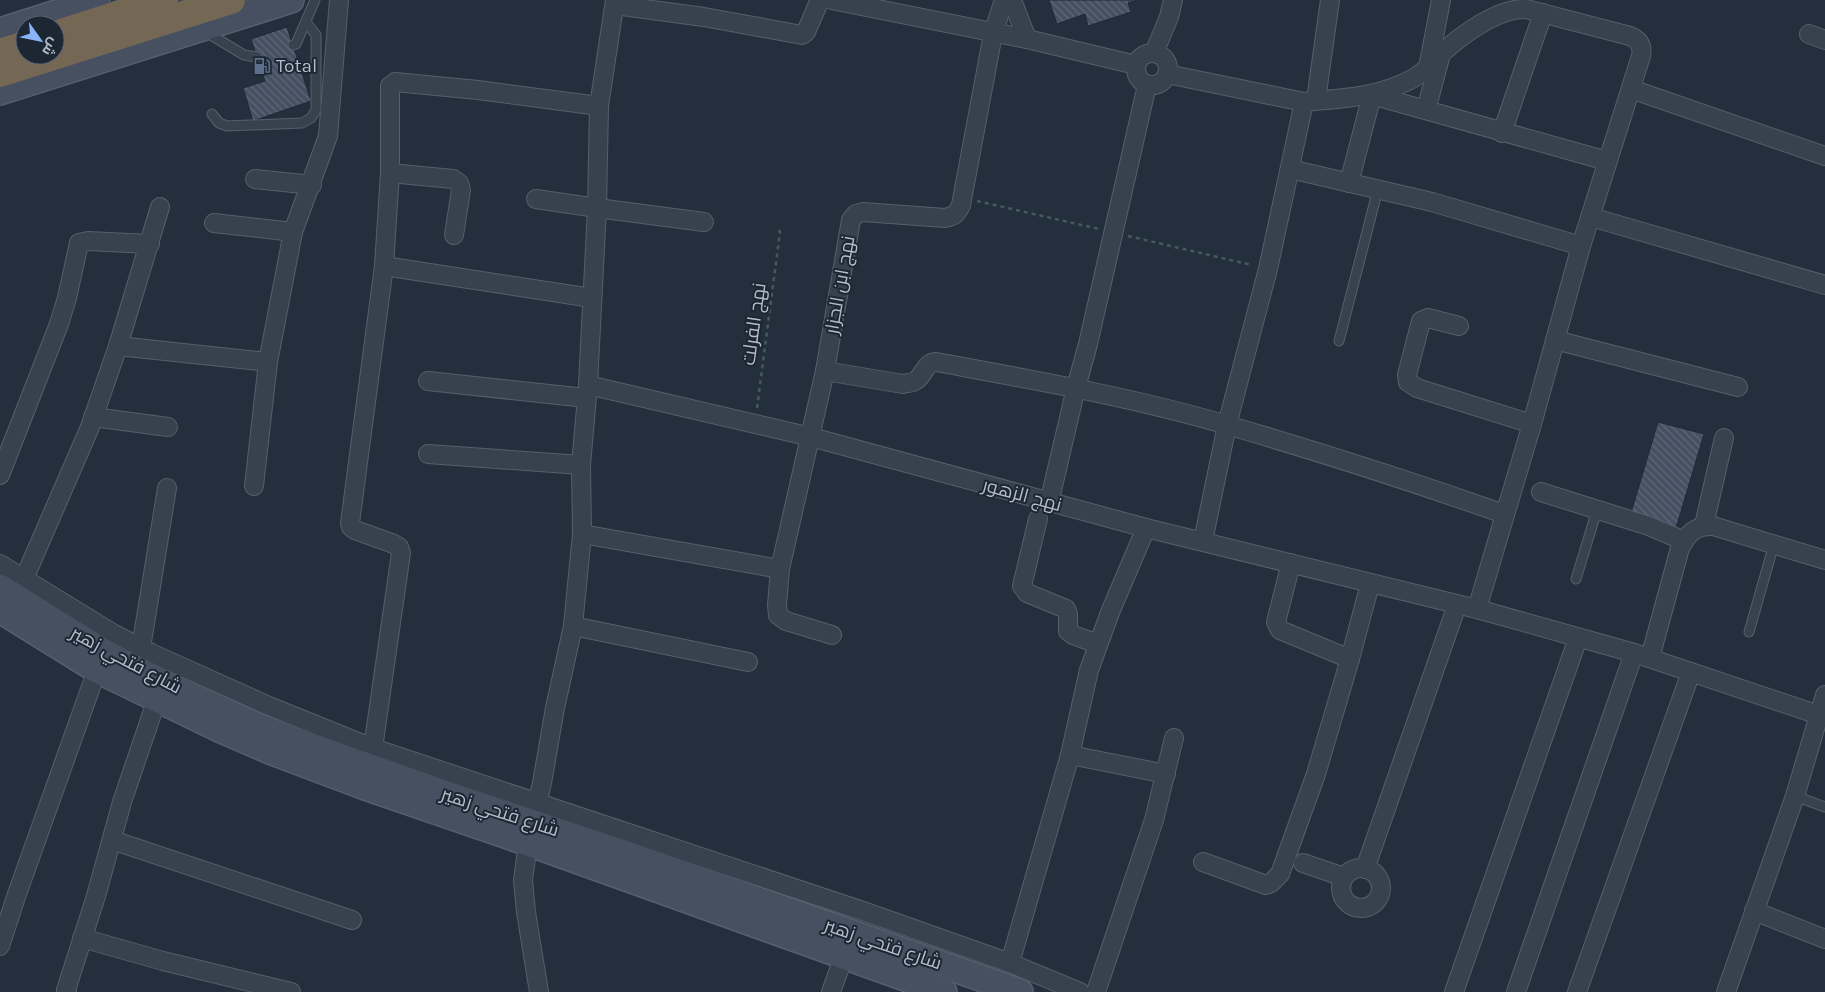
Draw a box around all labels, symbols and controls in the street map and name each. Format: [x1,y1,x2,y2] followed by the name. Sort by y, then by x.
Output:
[15,15,65,65] north arrow
[38,35,63,59] text: ش
[276,55,317,77] place label: Total
[252,56,272,76] fuel station icon: Total
[820,234,861,337] street label: نهج ابن الجزار
[737,281,773,367] street label: نهج الفرلت
[978,474,1064,518] street label: نهج الزهور
[64,621,185,701] street label: شارع فتحي زهير
[436,782,562,844] street label: شارع فتحي زهير
[820,913,945,977] street label: شارع فتحي زهير

